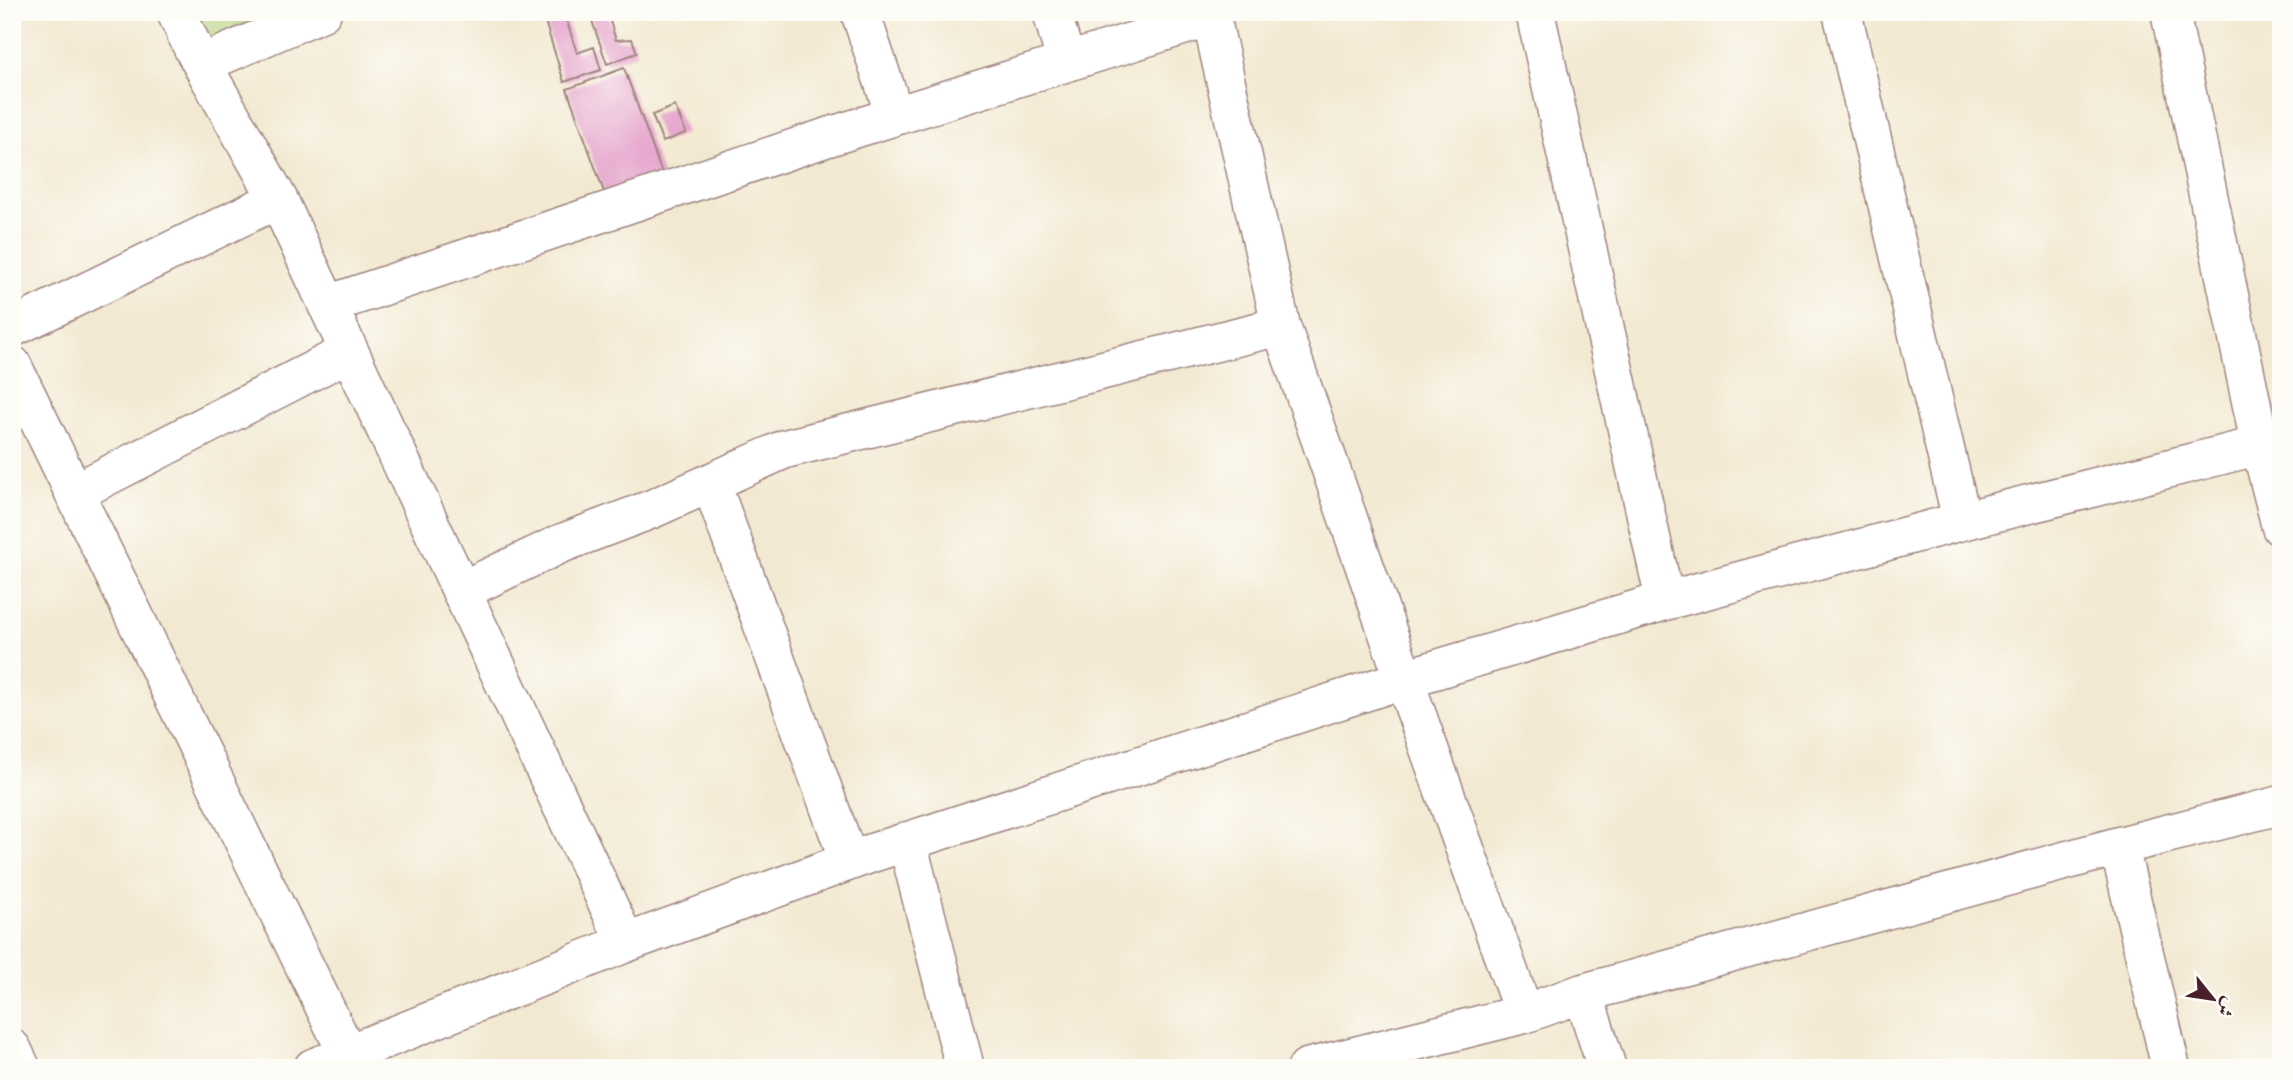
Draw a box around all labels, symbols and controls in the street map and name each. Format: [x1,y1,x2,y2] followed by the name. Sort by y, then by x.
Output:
[2178,964,2248,1034] north arrow
[2211,992,2245,1023] text: ش

